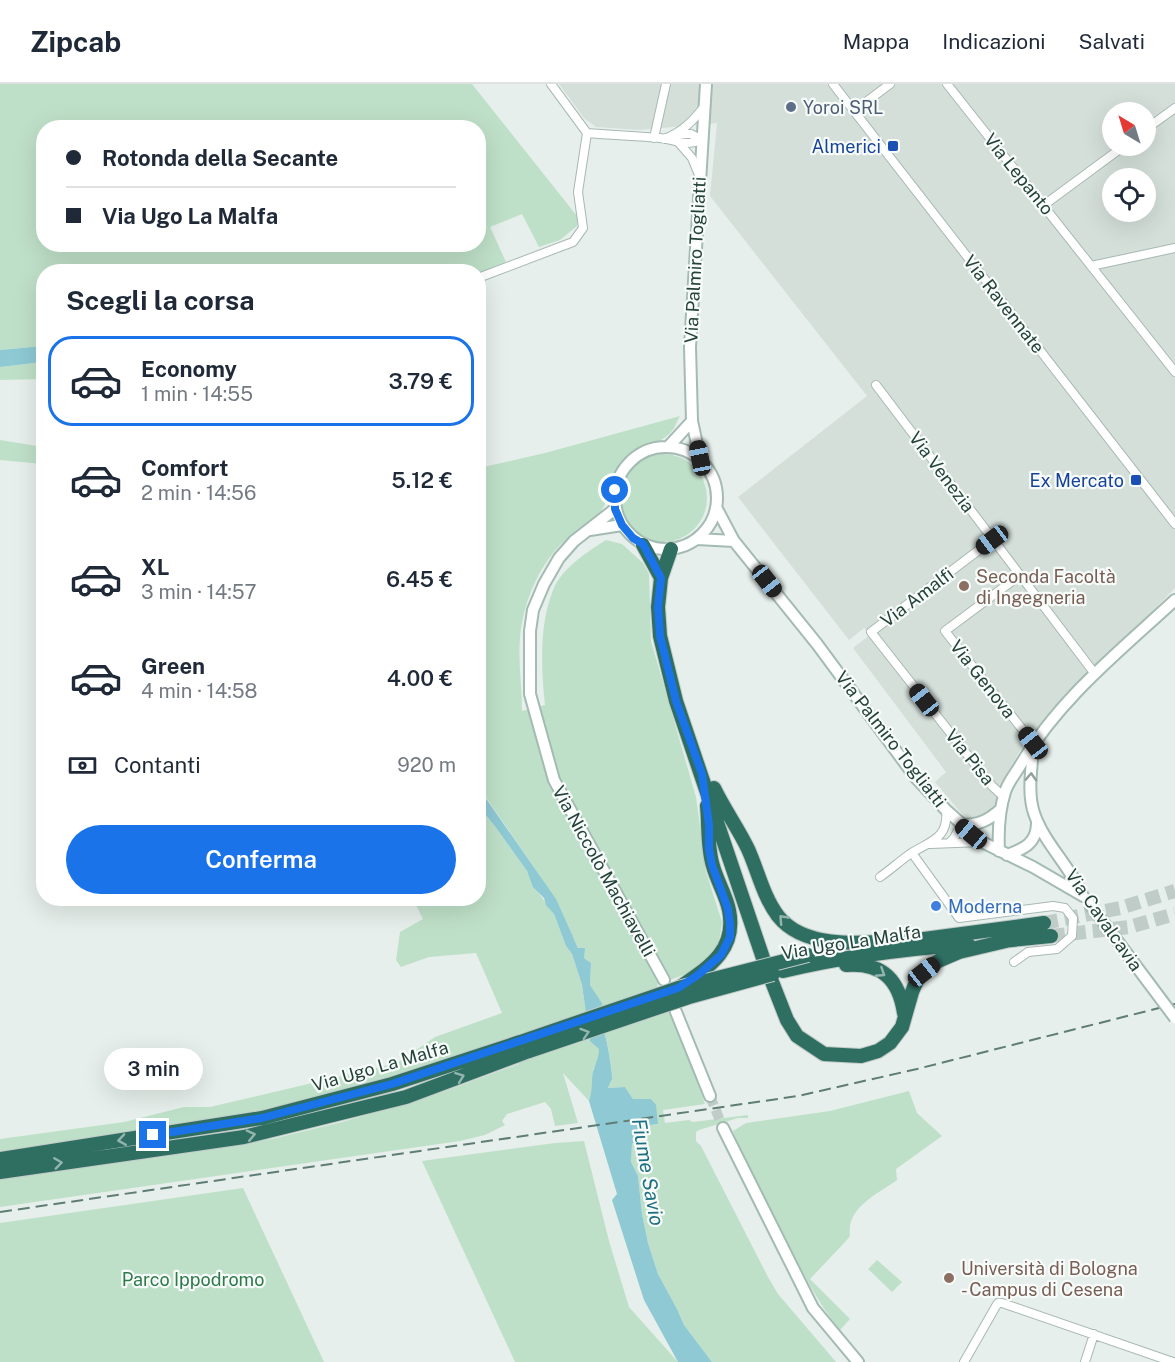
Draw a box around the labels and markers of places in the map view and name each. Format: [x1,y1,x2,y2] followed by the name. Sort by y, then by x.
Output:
[803,97,883,118] place label: Yoroi SRL
[784,100,798,114] marker: Yoroi SRL
[811,136,881,157] place label: Almerici
[886,139,900,153] marker: Almerici
[1029,470,1124,491] place label: Ex Mercato
[1129,473,1143,487] marker: Ex Mercato
[976,566,1116,608] place label: Seconda Facoltà di Ingegneria
[957,579,971,593] marker: Seconda Facoltà di Ingegneria
[948,896,1022,917] place label: Moderna
[929,899,943,913] marker: Moderna
[961,1258,1138,1300] place label: Università di Bologna - Campus di Cesena
[942,1271,956,1285] marker: Università di Bologna - Campus di Cesena

